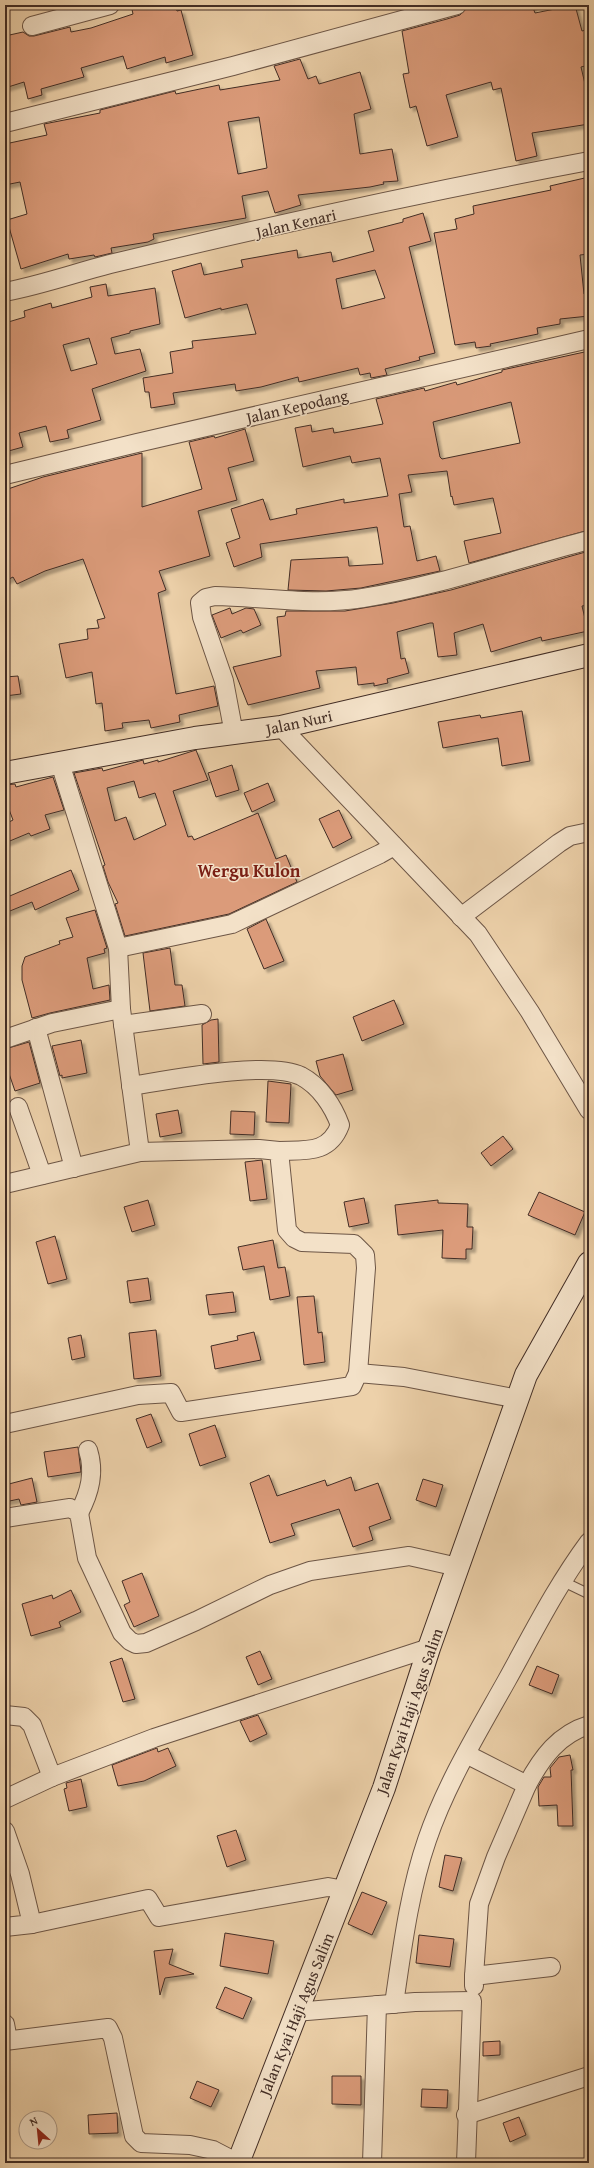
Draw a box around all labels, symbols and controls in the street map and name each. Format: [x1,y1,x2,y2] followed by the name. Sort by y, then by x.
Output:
[252,202,339,244] street label: Jalan Kenari
[242,383,350,430] street label: Jalan Kepodang
[262,703,335,741] street label: Jalan Nuri
[198,857,301,884] district label: Wergu Kulon
[369,1625,449,1799] street label: Jalan Kyai Haji Agus Salim
[252,1929,340,2101] street label: Jalan Kyai Haji Agus Salim
[18,2110,58,2150] north arrow
[27,2112,41,2130] text: N

